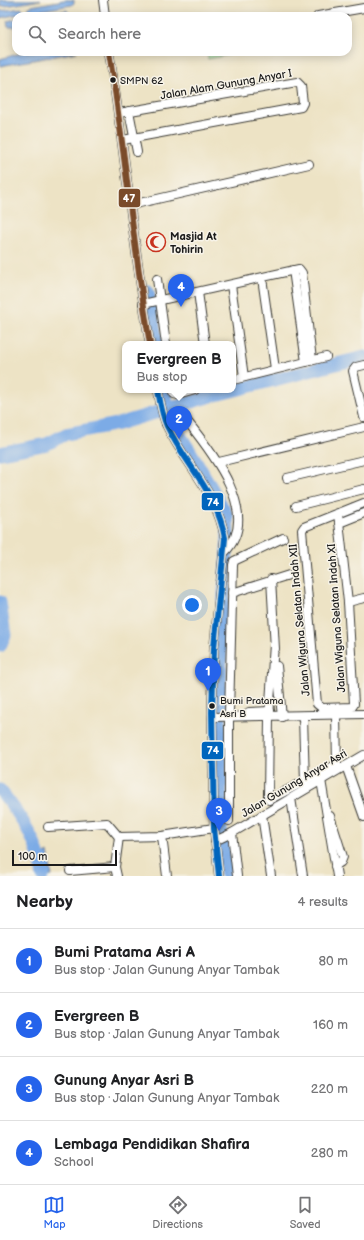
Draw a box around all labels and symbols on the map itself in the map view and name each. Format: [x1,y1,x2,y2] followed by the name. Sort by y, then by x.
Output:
[159,66,293,102] street label: Jalan Alam Gunung Anyar I
[108,75,118,85] marker: SMPN 62
[120,75,163,87] place label: SMPN 62
[118,188,141,208] line badge: 47
[123,192,135,205] text: 47
[170,230,217,256] place label: Masjid At Tohirin
[145,231,167,253] mosque icon: Masjid At Tohirin
[168,274,194,307] pin: 4
[166,406,192,439] pin: 2
[201,492,224,511] line badge: 74
[207,496,220,509] text: 74
[286,543,313,697] street label: Jalan Wiguna Selatan Indah XII
[325,543,348,693] street label: Jalan Wiguna Selatan Indah XI
[182,595,202,615] your location
[195,658,221,691] pin: 1
[220,695,284,720] place label: Bumi Pratama Asri B
[207,701,217,711] marker: Bumi Pratama Asri B
[201,741,224,760] line badge: 74
[207,744,220,757] text: 74
[239,747,349,820] street label: Jalan Gunung Anyar Asri
[206,798,232,831] pin: 3
[12,848,117,867] scale bar

